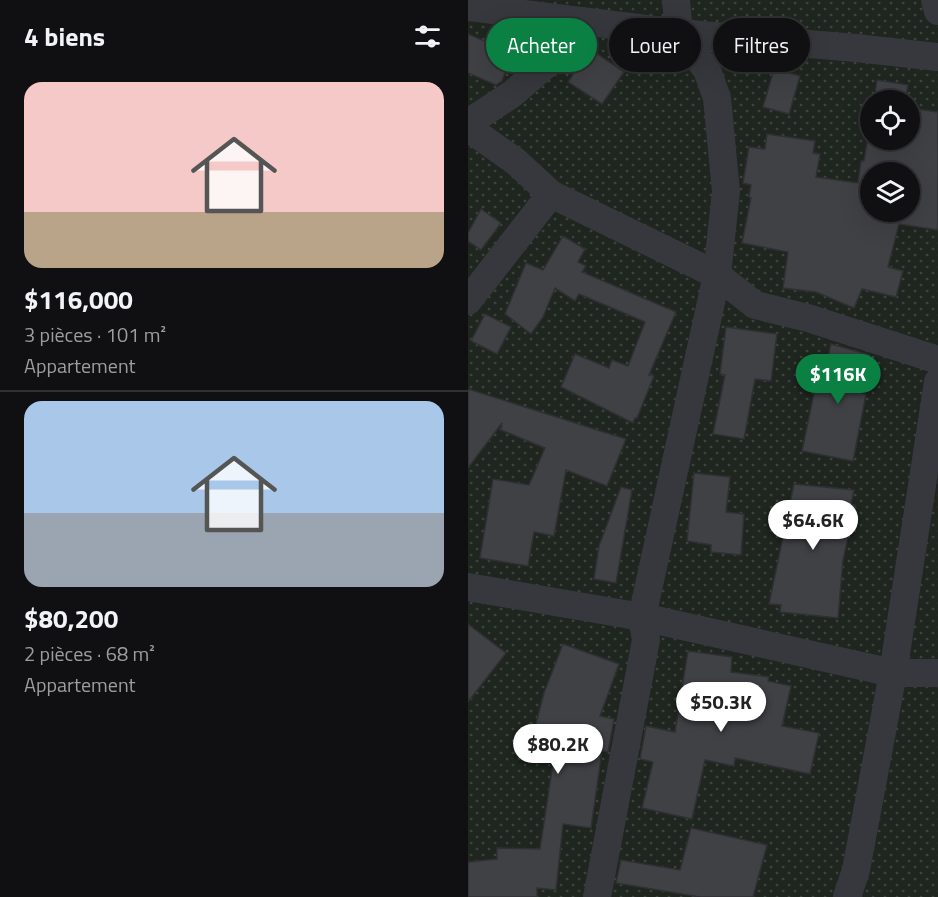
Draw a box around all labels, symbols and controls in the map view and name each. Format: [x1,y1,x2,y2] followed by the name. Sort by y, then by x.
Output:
[24,17,105,56] text: 4 biens
[486,18,597,72] chip: Acheter
[609,18,701,72] chip: Louer
[713,18,810,72] chip: Filtres
[411,20,444,53] icon: filters
[860,90,920,222] map controls
[860,90,920,150] button: locate
[180,121,288,229] icon: home
[860,162,920,222] button: layers
[24,280,133,319] text: $116,000
[24,319,166,350] text: 3 pièces · 101 m²
[24,350,136,381] text: Appartement
[796,354,880,405] pin: $116K
[810,358,866,389] text: $116K
[180,440,288,548] icon: home
[764,500,862,551] pin: $64.6K
[782,504,844,535] text: $64.6K
[24,599,118,638] text: $80,200
[24,638,155,669] text: 2 pièces · 68 m²
[24,669,136,700] text: Appartement
[672,682,770,733] pin: $50.3K
[690,686,752,717] text: $50.3K
[509,724,607,775] pin: $80.2K
[527,728,589,759] text: $80.2K

